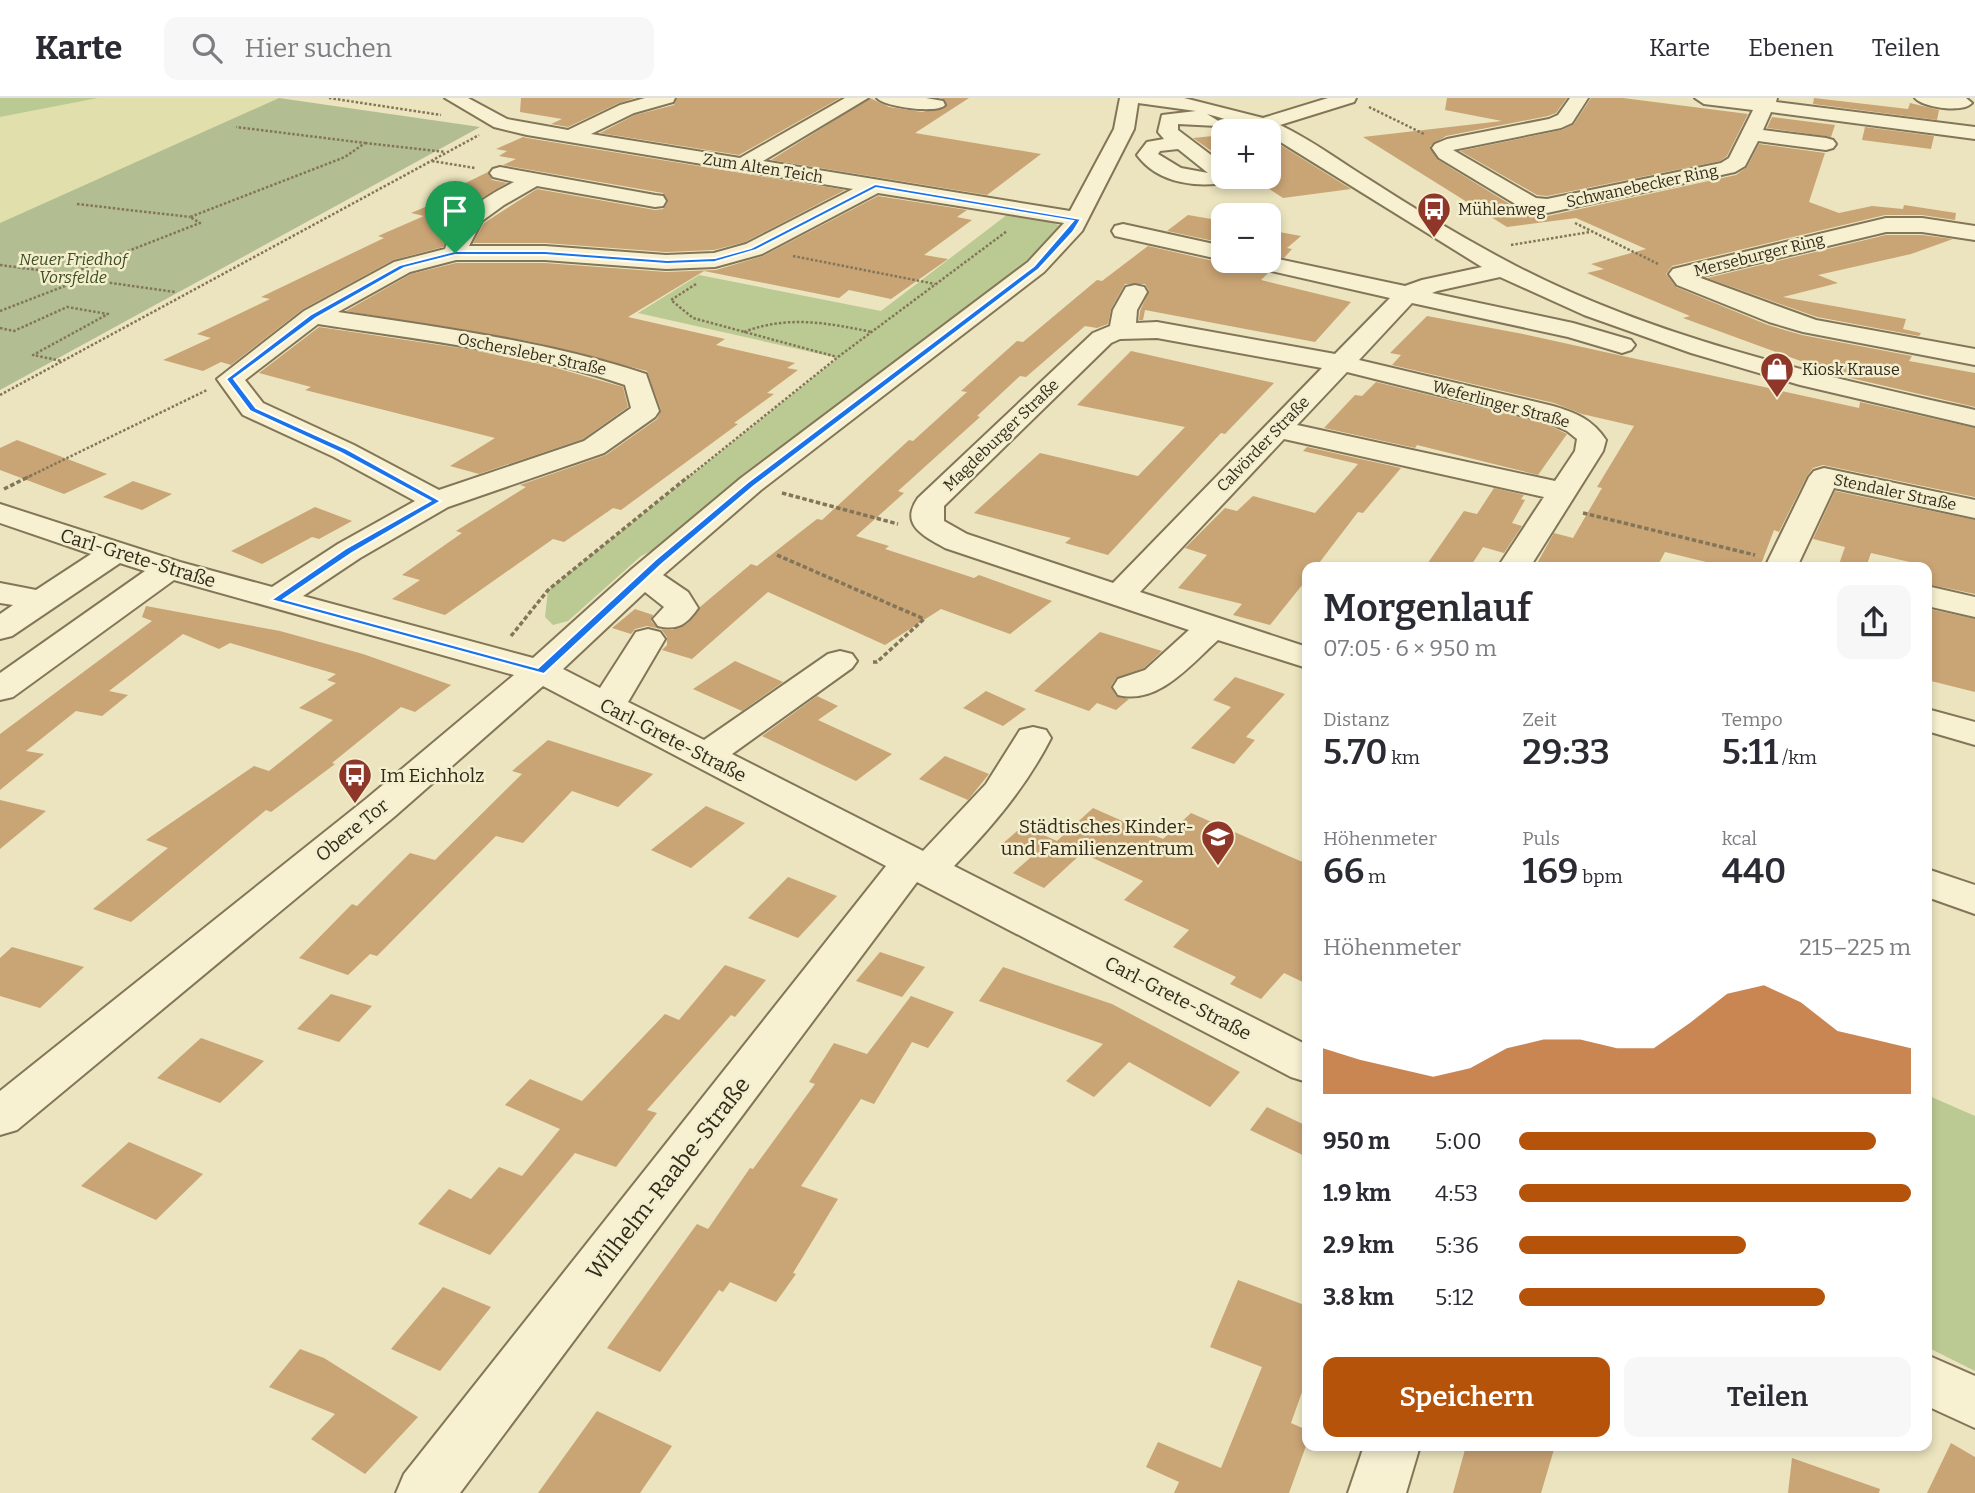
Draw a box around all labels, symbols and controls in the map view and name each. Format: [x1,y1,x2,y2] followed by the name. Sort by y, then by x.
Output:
[164,17,654,80] search box
[35,28,122,68] text: Karte
[188,29,226,67] icon: search
[244,33,392,64] text: Hier suchen
[1649,34,1710,62] text: Karte
[1748,34,1834,62] text: Ebenen
[1872,34,1940,62] text: Teilen
[1211,119,1281,273] map controls
[1211,119,1281,189] button: +
[702,149,824,187] street label: Zum Alten Teich
[1564,161,1720,211] street label: Schwanebecker Ring
[425,181,485,253] pin
[1415,190,1453,239] bus stop icon: Mühlenweg
[436,192,474,230] icon: arrive
[1458,200,1545,219] place label: Mühlenweg
[1211,203,1281,273] button: −
[1692,230,1826,280] street label: Merseburger Ring
[19,250,130,287] park label: Neuer Friedhof Vorsfelde
[456,329,608,379] street label: Oschersleber Straße
[1758,350,1796,399] shop icon: Kiosk Krause
[1802,360,1900,379] place label: Kiosk Krause
[939,375,1063,495] street label: Magdeburger Straße
[1430,376,1572,432] street label: Weferlinger Straße
[1213,392,1313,496] street label: Calvörder Straße
[1832,470,1958,514] street label: Stendaler Straße
[58,523,218,593] street label: Carl-Grete-Straße
[1323,585,1531,631] text: Morgenlauf
[1837,585,1911,659] button: share
[1323,634,1497,662] text: 07:05 · 6 × 950 m
[596,693,750,787] street label: Carl-Grete-Straße
[1323,708,1389,731] text: Distanz
[1522,708,1557,731] text: Zeit
[1722,708,1783,731] text: Tempo
[1323,731,1388,773] text: 5.70
[1522,731,1610,773] text: 29:33
[1722,731,1778,773] text: 5:11
[1388,746,1420,769] text: km
[1778,746,1817,769] text: /km
[336,756,374,805] bus stop icon: Im Eichholz
[380,764,484,787] place label: Im Eichholz
[311,793,394,866] street label: Obere Tor
[1001,815,1194,860] place label: Städtisches Kinder- und Familienzentrum
[1199,818,1237,867] school or university icon: Städtisches Kinder- und Familienzentrum
[1323,827,1437,850] text: Höhenmeter
[1522,827,1560,850] text: Puls
[1722,827,1757,850] text: kcal
[1323,850,1364,892] text: 66
[1522,850,1578,892] text: 169
[1722,850,1786,892] text: 440
[1364,865,1386,888] text: m
[1578,865,1623,888] text: bpm
[1323,933,1461,961] text: Höhenmeter
[1799,933,1911,961] text: 215–225 m
[1101,951,1255,1045] street label: Carl-Grete-Straße
[580,1071,756,1285] street label: Wilhelm-Raabe-Straße
[1323,1127,1390,1155] text: 950 m
[1435,1127,1482,1155] text: 5:00
[1323,1179,1391,1207] text: 1.9 km
[1435,1179,1478,1207] text: 4:53
[1323,1231,1394,1259] text: 2.9 km
[1435,1231,1479,1259] text: 5:36
[1323,1283,1394,1311] text: 3.8 km
[1435,1283,1474,1311] text: 5:12
[1323,1357,1610,1437] button: Speichern
[1624,1357,1911,1437] button: Teilen

